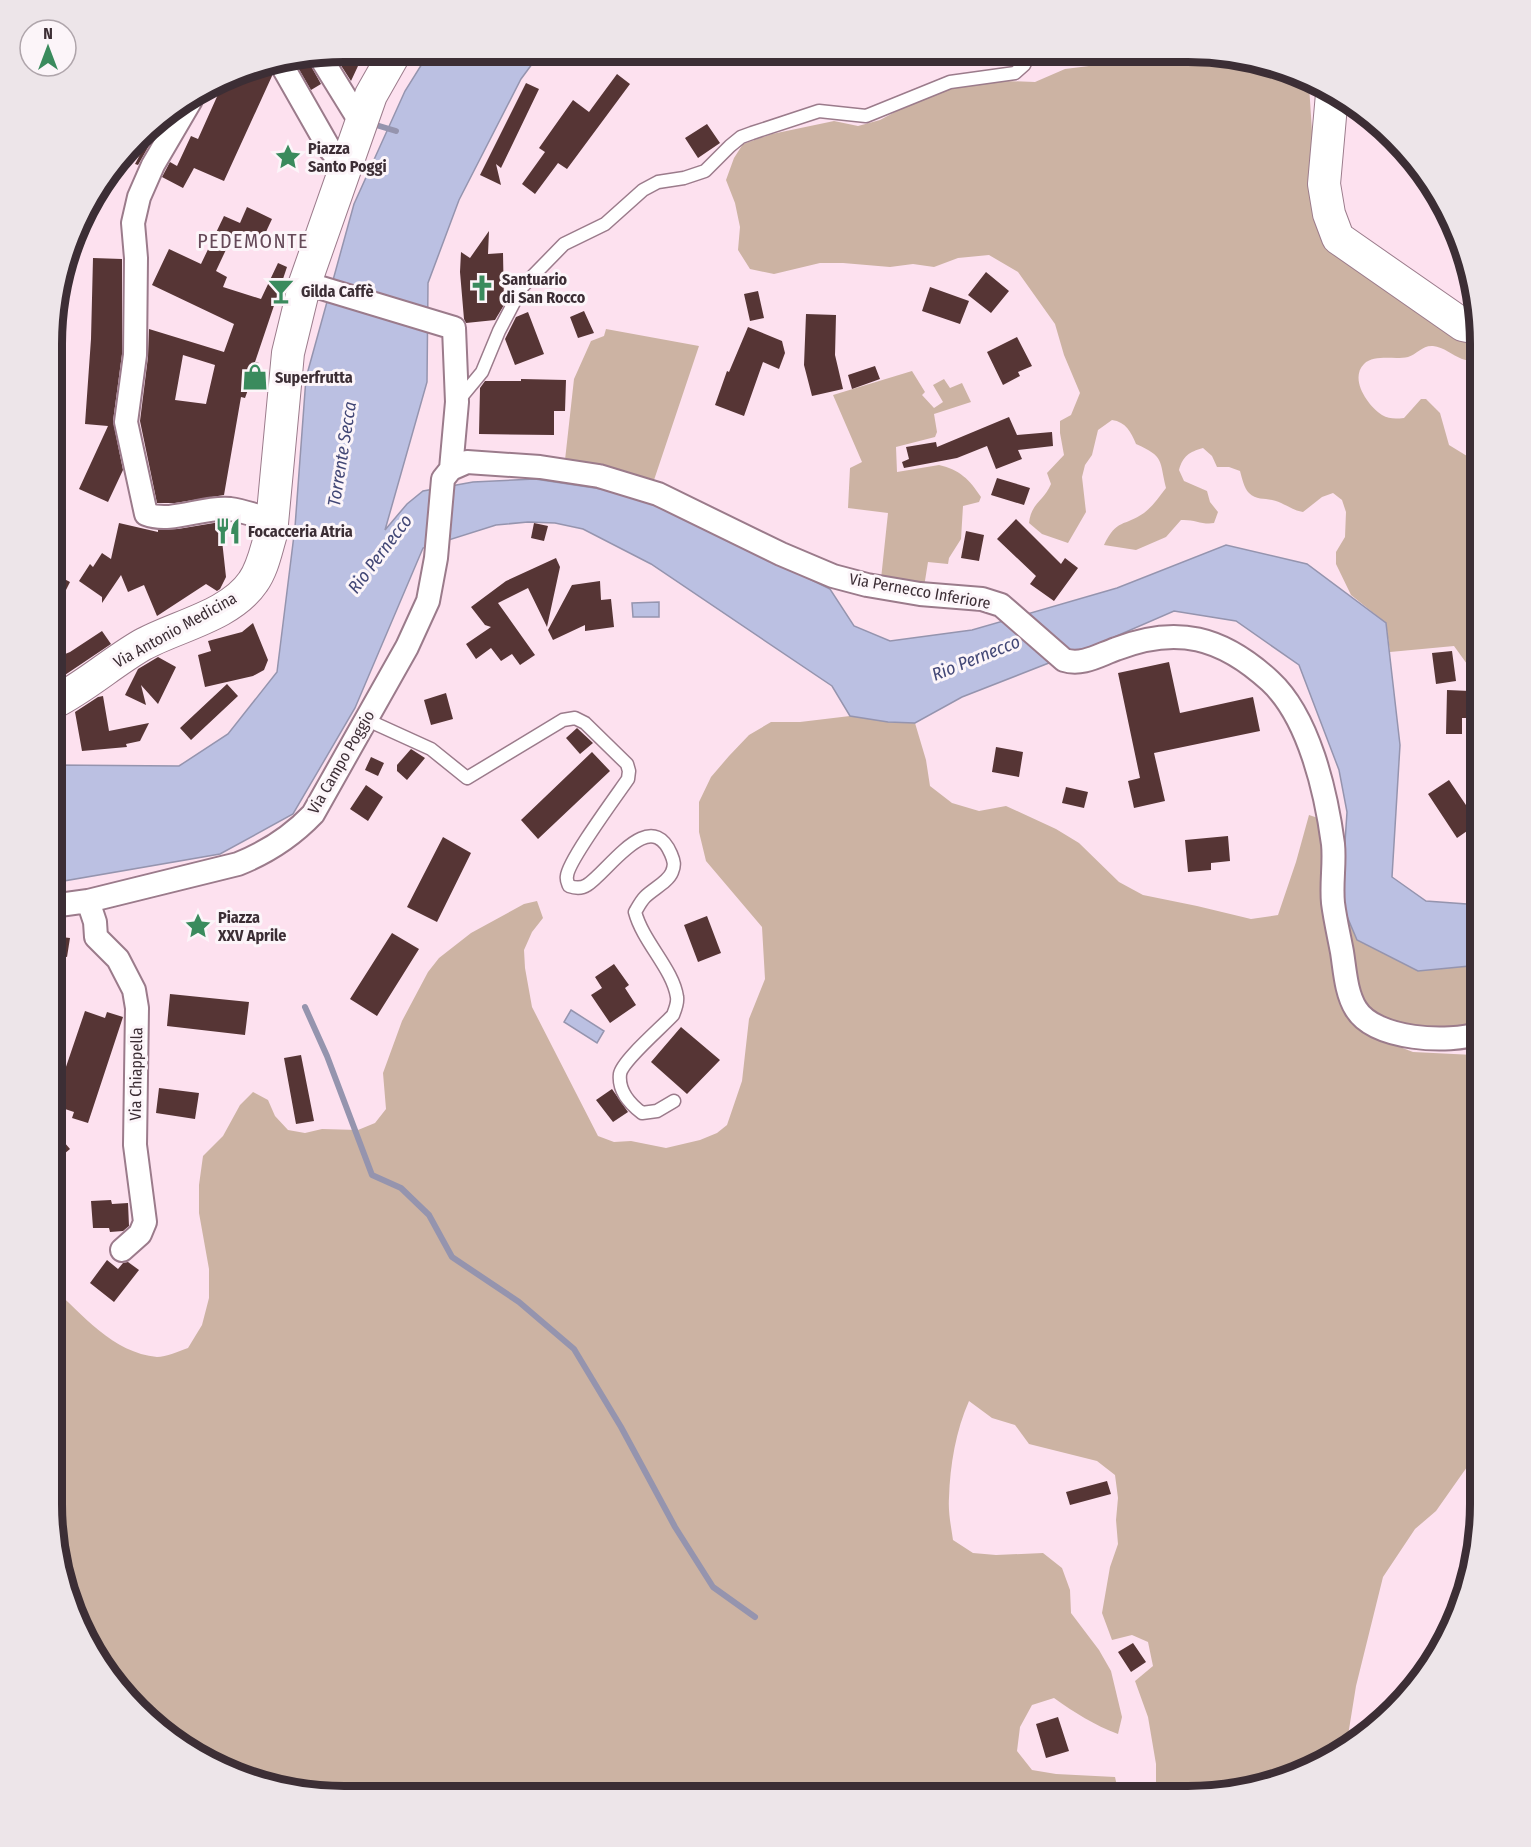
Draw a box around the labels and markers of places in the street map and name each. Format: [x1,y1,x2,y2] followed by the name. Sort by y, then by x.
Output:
[308,139,387,176] place label: Piazza Santo Poggi
[273,142,303,172] place icon: Piazza Santo Poggi
[502,270,586,307] place label: Santuario di San Rocco
[467,273,497,303] church icon: Santuario di San Rocco
[266,276,296,306] bar icon: Gilda Caffè
[301,282,374,301] place label: Gilda Caffè
[240,362,270,392] shop icon: Superfrutta
[275,368,353,387] place label: Superfrutta
[213,516,243,546] restaurant icon: Focacceria Atria
[248,522,353,541] place label: Focacceria Atria
[217,908,286,945] place label: Piazza XXV Aprile
[183,911,213,941] place icon: Piazza XXV Aprile

